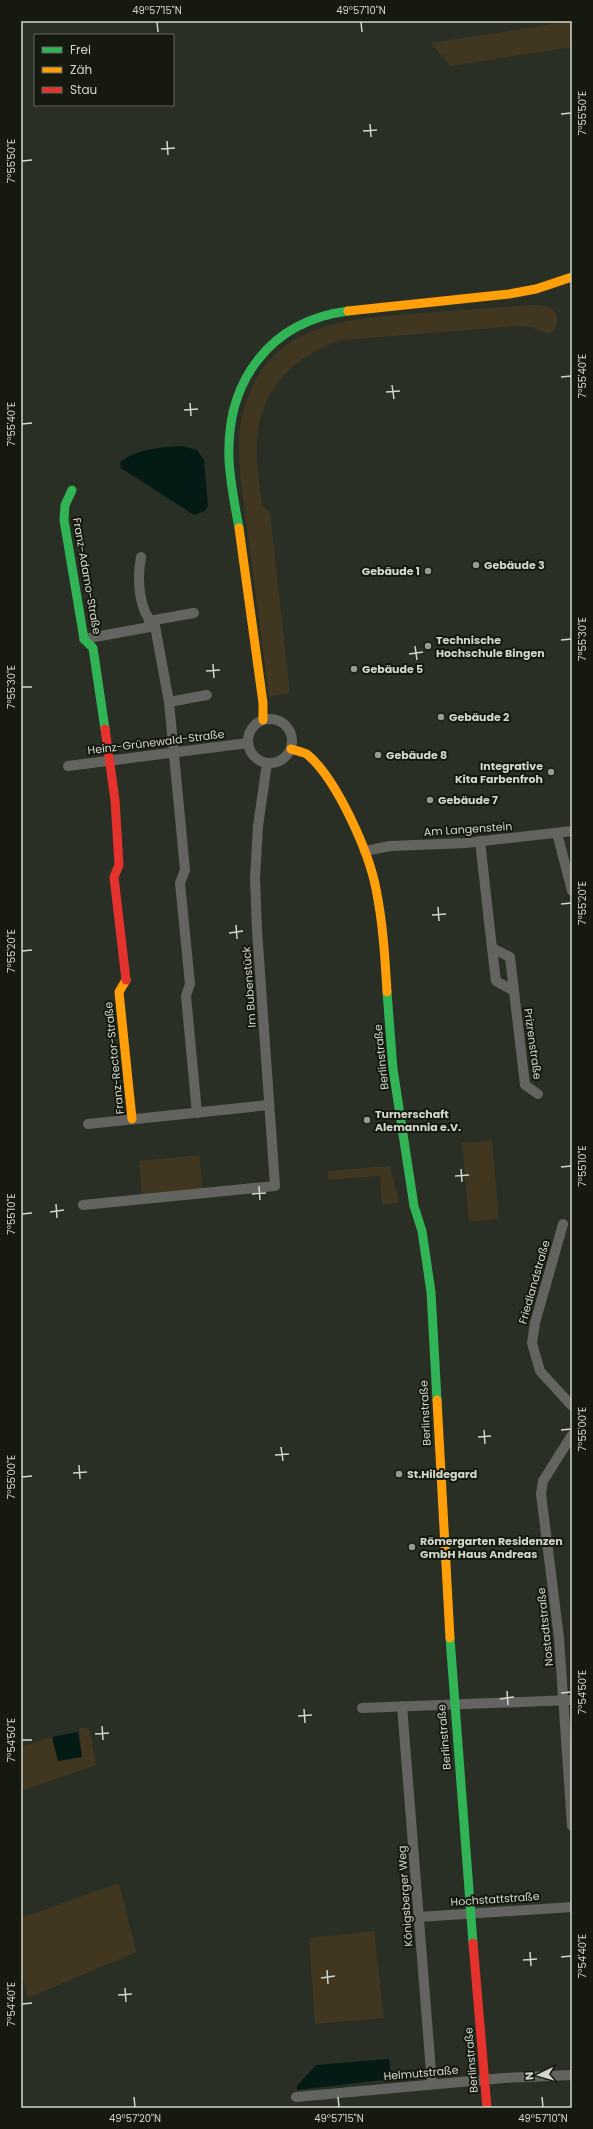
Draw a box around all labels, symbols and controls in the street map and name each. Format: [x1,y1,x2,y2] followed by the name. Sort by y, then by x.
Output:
[132,3,182,18] text: 49°57'15"N
[336,3,386,18] text: 49°57'10"N
[34,34,174,106] legend
[70,41,91,58] text: Frei
[70,61,92,78] text: Zäh
[70,81,97,98] text: Stau
[575,91,590,135] text: 7°55'50"E
[4,139,19,183] text: 7°55'50"E
[575,354,590,398] text: 7°55'40"E
[4,402,19,446] text: 7°55'40"E
[69,516,105,636] street label: Franz-Adamo-Straße
[484,557,545,573] place label: Gebäude 3
[471,560,481,570] marker: Gebäude 3
[362,563,420,579] place label: Gebäude 1
[423,566,433,576] marker: Gebäude 1
[575,617,590,661] text: 7°55'30"E
[436,632,545,661] place label: Technische Hochschule Bingen
[423,641,433,651] marker: Technische Hochschule Bingen
[362,661,423,677] place label: Gebäude 5
[349,664,359,674] marker: Gebäude 5
[4,665,19,709] text: 7°55'30"E
[449,709,509,725] place label: Gebäude 2
[436,712,446,722] marker: Gebäude 2
[87,726,226,758] street label: Heinz-Grünewald-Straße
[386,747,447,763] place label: Gebäude 8
[373,750,383,760] marker: Gebäude 8
[455,758,543,787] place label: Integrative Kita Farbenfroh
[546,767,556,777] marker: Integrative Kita Farbenfroh
[438,792,498,808] place label: Gebäude 7
[425,795,435,805] marker: Gebäude 7
[423,818,513,840] street label: Am Langenstein
[575,881,590,925] text: 7°55'20"E
[4,929,19,973] text: 7°55'20"E
[238,946,260,1028] street label: Im Bubenstück
[100,1001,128,1115] street label: Franz-Rector-Straße
[520,1007,546,1081] street label: Prizrenstraße
[370,1023,392,1091] street label: Berlinstraße
[375,1106,461,1135] place label: Turnerschaft Alemannia e.V.
[362,1115,372,1125] marker: Turnerschaft Alemannia e.V.
[575,1145,590,1187] text: 7°55'10"E
[4,1193,19,1235] text: 7°55'10"E
[514,1238,554,1326] street label: Friedlandstraße
[415,1380,435,1446] street label: Berlinstraße
[575,1407,590,1451] text: 7°55'00"E
[4,1455,19,1499] text: 7°55'00"E
[407,1466,477,1482] place label: St.Hildegard
[394,1469,404,1479] marker: St.Hildegard
[420,1533,563,1562] place label: Römergarten Residenzen GmbH Haus Andreas
[407,1542,417,1552] marker: Römergarten Residenzen GmbH Haus Andreas
[533,1587,557,1667] street label: Nostadtstraße
[575,1670,590,1714] text: 7°54'50"E
[433,1703,455,1770] street label: Berlinstraße
[4,1718,19,1762] text: 7°54'50"E
[393,1845,417,1947] street label: Königsberger Weg
[450,1888,540,1910] street label: Hochstattstraße
[575,1934,590,1978] text: 7°54'40"E
[4,1982,19,2026] text: 7°54'40"E
[460,2026,482,2093] street label: Berlinstraße
[519,2055,559,2095] north arrow
[383,2062,459,2084] street label: Helmutstraße
[521,2071,537,2081] text: N
[109,2111,161,2126] text: 49°57'20"N
[314,2111,364,2126] text: 49°57'15"N
[518,2111,568,2126] text: 49°57'10"N

